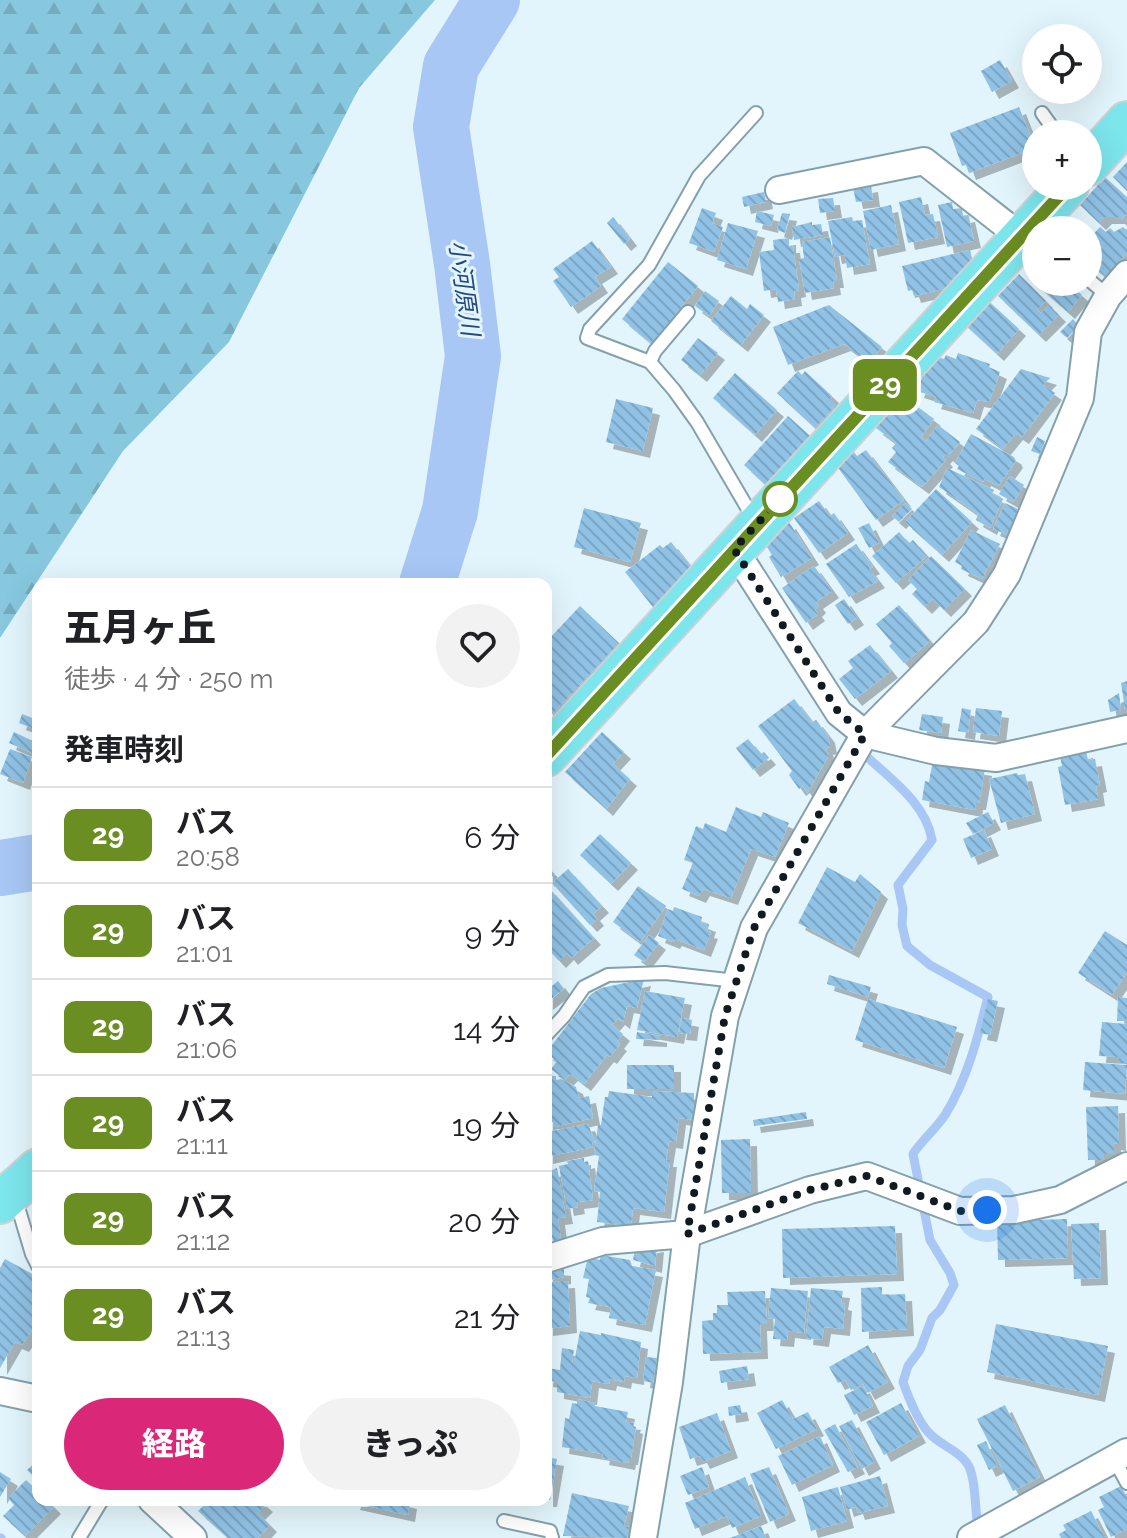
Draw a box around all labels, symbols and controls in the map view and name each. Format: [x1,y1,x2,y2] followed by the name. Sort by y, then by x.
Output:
[1022,24,1102,296] map controls
[1022,24,1102,104] button: locate
[1022,120,1102,200] button: +
[1022,216,1102,296] button: −
[443,238,486,340] water label: 小河原川
[849,359,921,411] line badge: 29
[869,368,901,401] text: 29
[763,482,797,516] unlabelled marker
[436,604,520,688] button: heart
[64,605,216,650] text: 五月ヶ丘
[64,664,273,694] text: 徒歩 · 4 分 · 250 m
[64,732,184,767] text: 発車時刻
[176,805,236,840] text: バス
[92,818,124,851] text: 29
[464,820,520,855] text: 6 分
[176,842,240,872] text: 20:58
[176,901,236,936] text: バス
[92,914,124,947] text: 29
[465,916,520,951] text: 9 分
[176,938,233,968] text: 21:01
[176,997,236,1032] text: バス
[92,1010,124,1043] text: 29
[453,1012,520,1047] text: 14 分
[176,1034,237,1064] text: 21:06
[176,1093,236,1128] text: バス
[92,1106,124,1139] text: 29
[452,1108,520,1143] text: 19 分
[176,1130,228,1160] text: 21:11
[176,1189,236,1224] text: バス
[967,1190,1007,1230] your location
[92,1202,124,1235] text: 29
[448,1204,520,1239] text: 20 分
[176,1226,230,1256] text: 21:12
[176,1285,236,1320] text: バス
[92,1298,124,1331] text: 29
[454,1300,520,1335] text: 21 分
[176,1322,231,1352] text: 21:13
[64,1398,284,1490] button: 経路
[300,1398,520,1490] button: きっぷ

